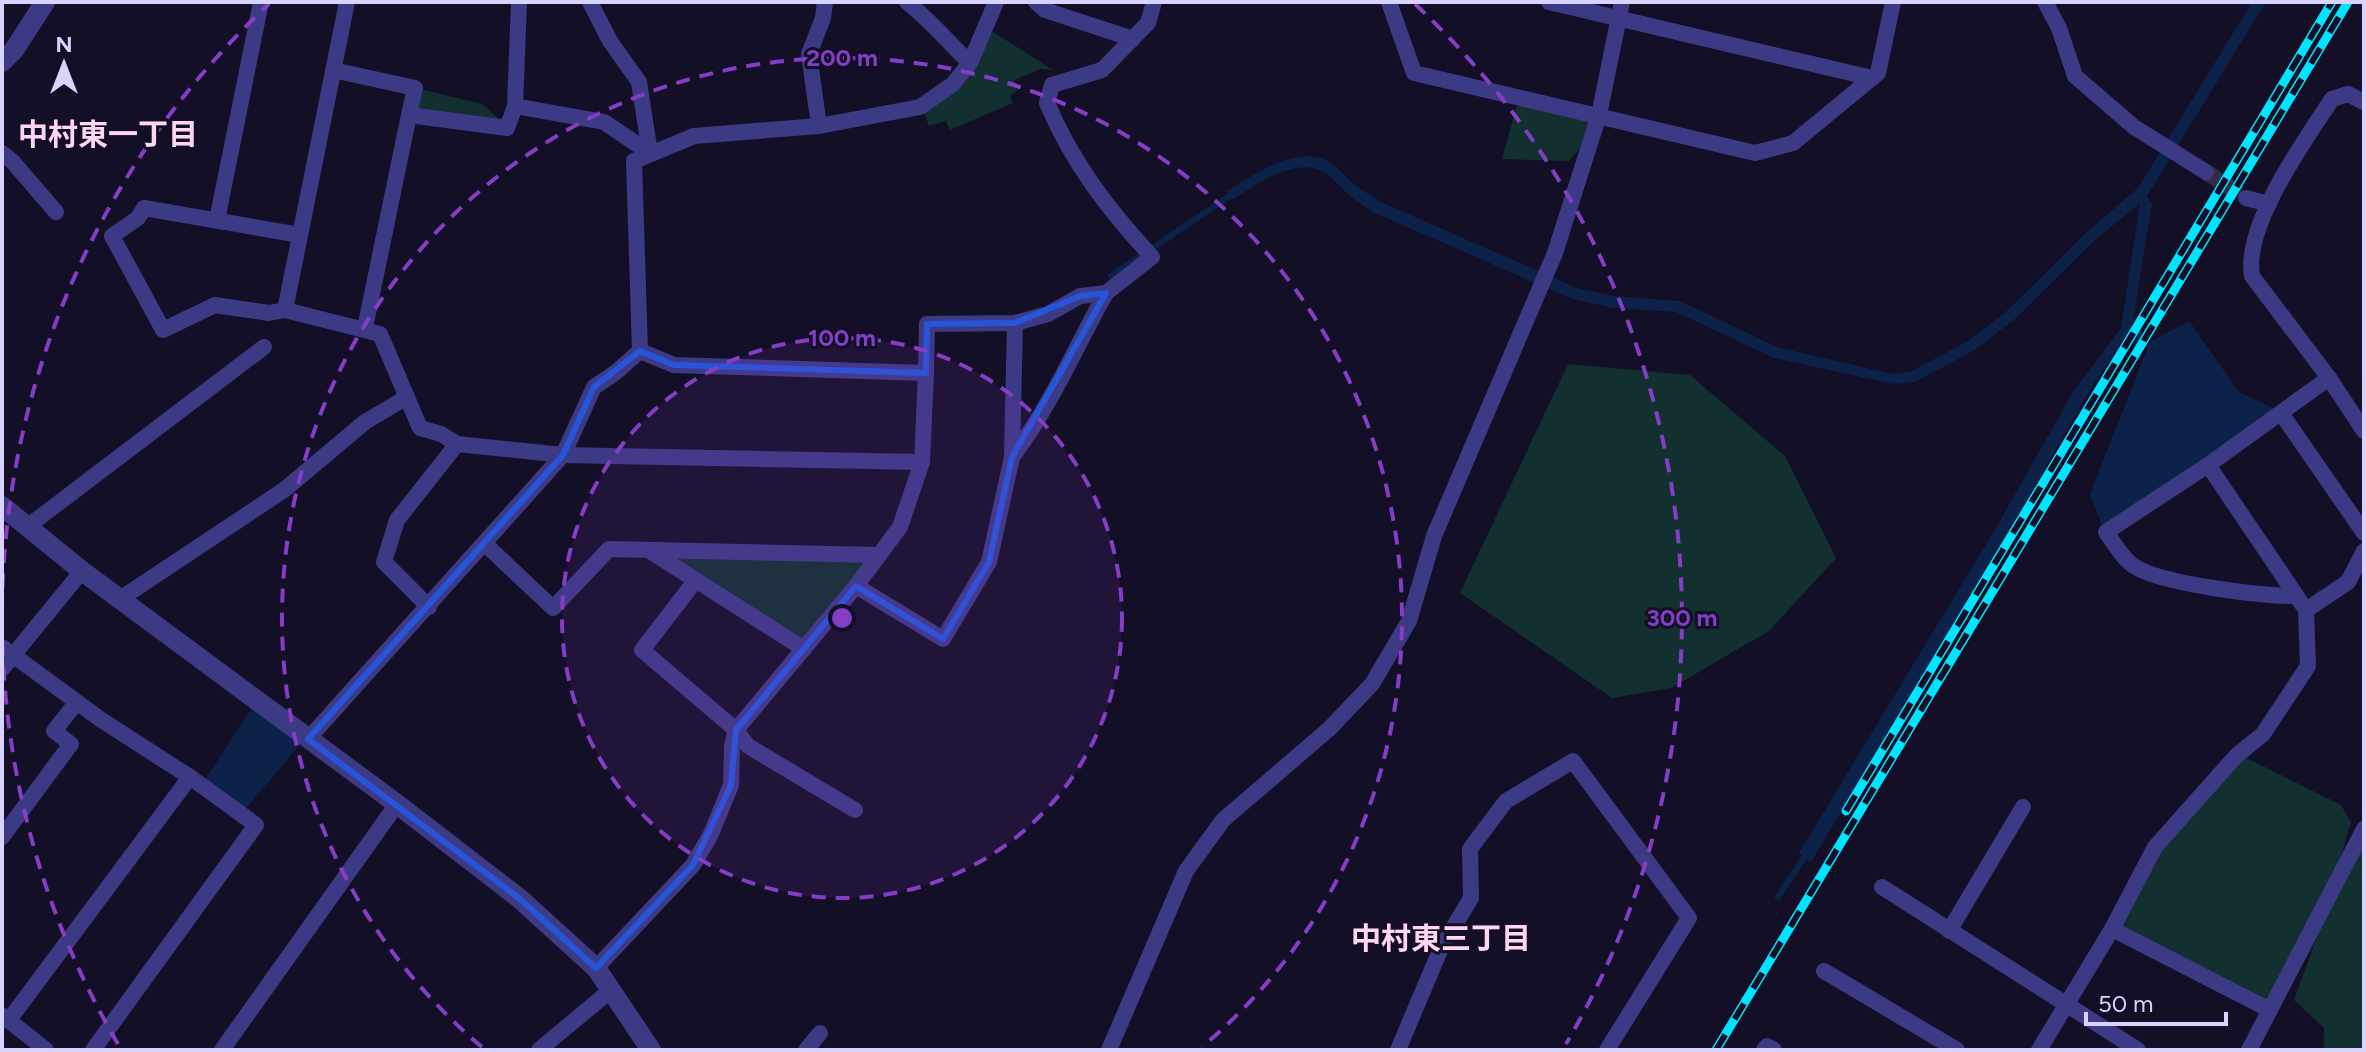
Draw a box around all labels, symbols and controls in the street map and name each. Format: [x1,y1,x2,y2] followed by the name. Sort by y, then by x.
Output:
[24,24,104,104] north arrow
[55,31,73,58] text: N
[806,43,878,72] text: 200 m
[18,116,198,153] district label: 中村東一丁目
[808,323,876,352] text: 100 m
[1646,603,1718,632] text: 300 m
[828,604,856,632] centre of rings
[1351,920,1531,957] district label: 中村東三丁目
[2086,976,2226,1026] scale bar
[2098,989,2154,1018] text: 50 m

